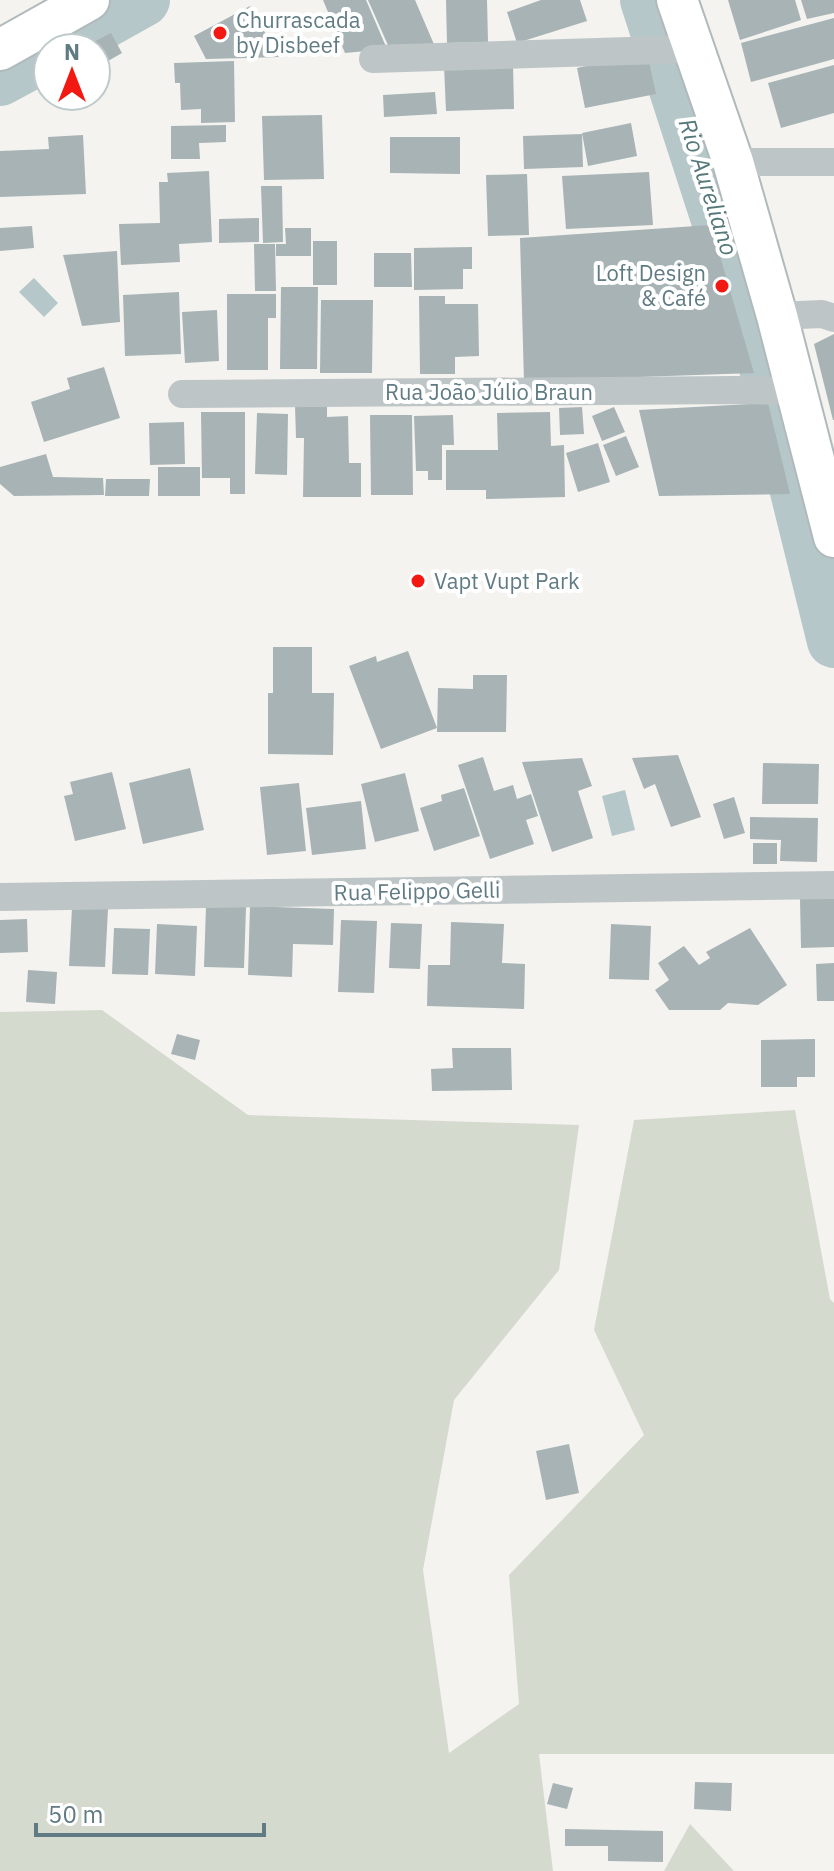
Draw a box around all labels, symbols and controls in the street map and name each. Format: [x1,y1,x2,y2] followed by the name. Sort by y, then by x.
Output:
[236,5,361,59] place label: Churrascada by Disbeef
[211,24,229,42] marker: Churrascada by Disbeef
[32,32,112,112] north arrow
[64,37,80,66] text: N
[672,114,746,259] water label: Rio Aureliano
[596,258,706,312] place label: Loft Design & Café
[713,277,731,295] marker: Loft Design & Café
[385,377,593,406] street label: Rua João Júlio Braun
[434,566,580,595] place label: Vapt Vupt Park
[409,572,427,590] marker: Vapt Vupt Park
[333,875,501,906] street label: Rua Felippo Gelli
[36,1787,264,1837] scale bar
[48,1798,103,1830] text: 50 m

